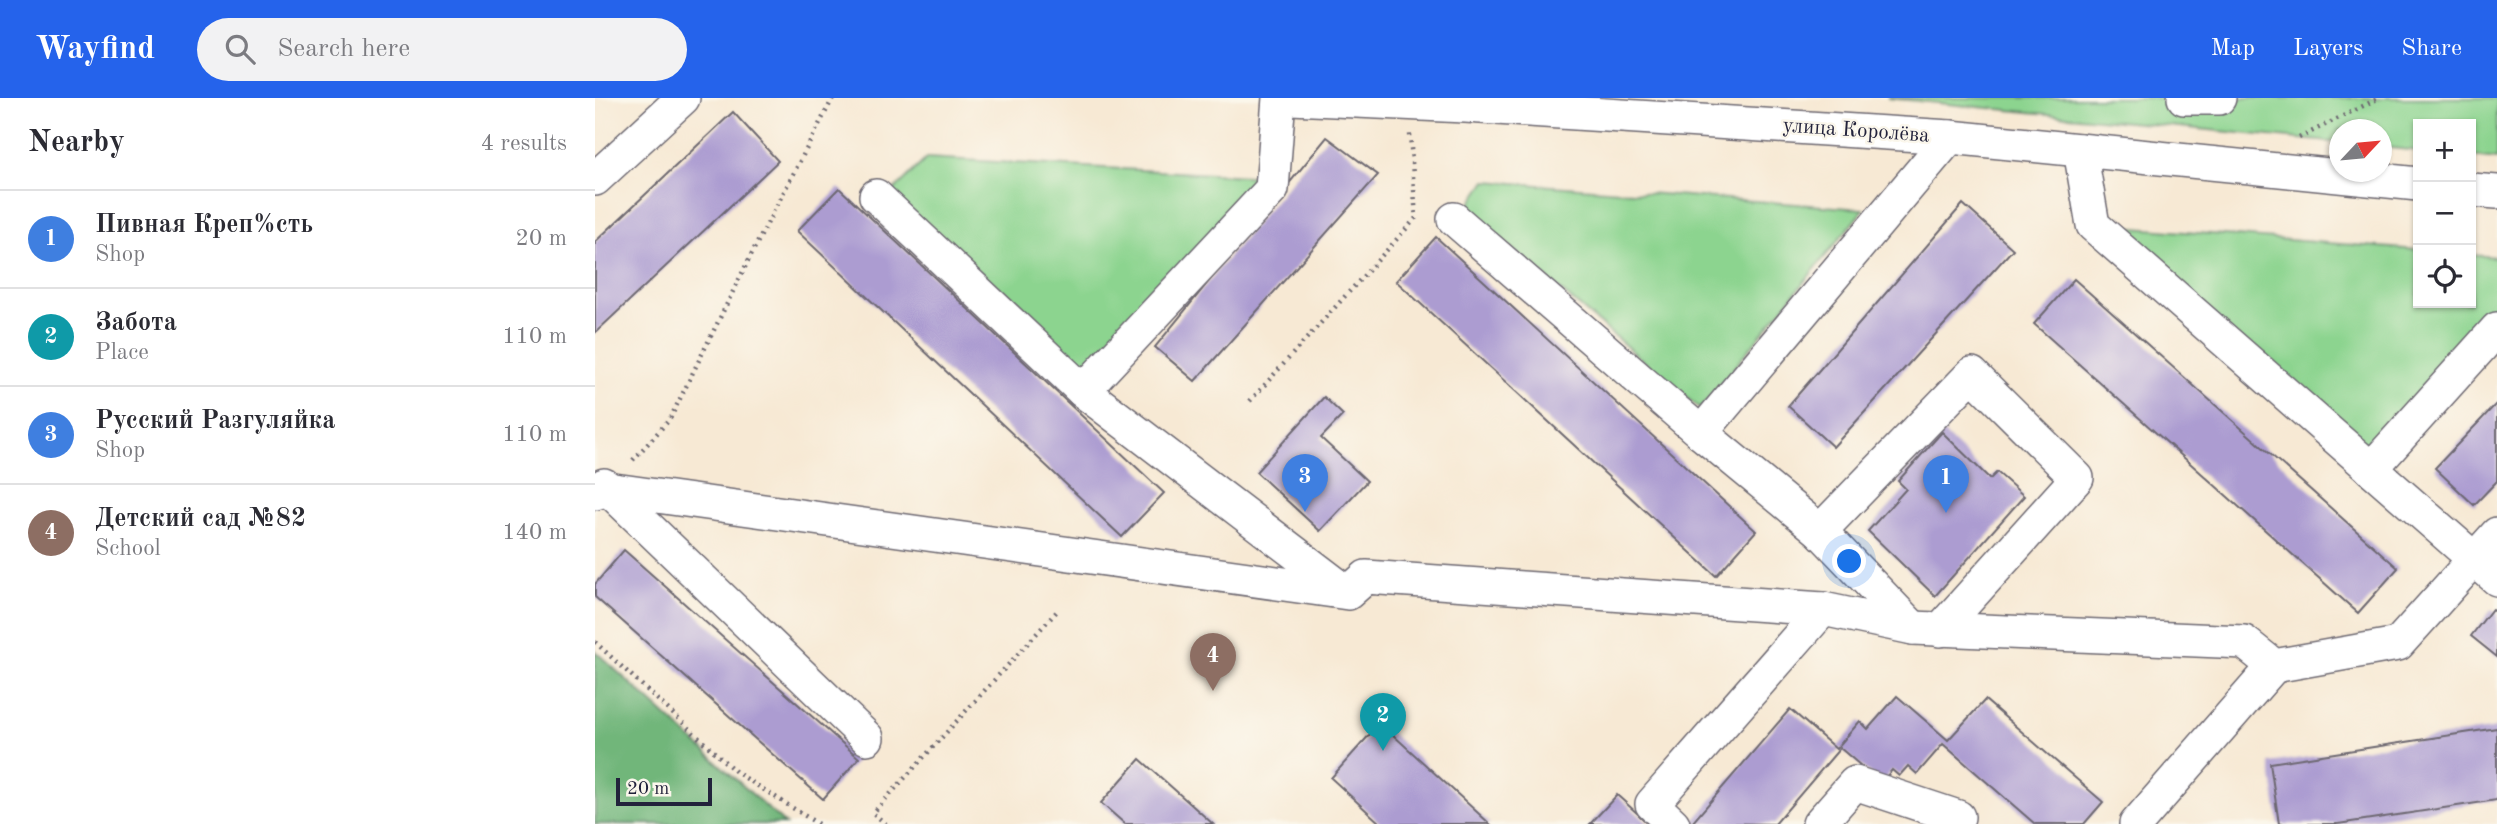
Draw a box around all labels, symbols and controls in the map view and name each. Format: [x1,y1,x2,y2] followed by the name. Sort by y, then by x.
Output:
[197,18,687,81] search box
[221,30,259,68] icon: search
[35,33,155,66] text: Wayfind
[277,36,410,62] text: Search here
[2211,37,2255,61] text: Map
[2293,37,2363,61] text: Layers
[2401,37,2462,61] text: Share
[1782,115,1930,147] street label: улица Королёва
[2329,119,2392,182] north arrow
[2413,119,2476,308] map controls
[2413,119,2476,182] button: +
[28,128,125,158] text: Nearby
[481,132,567,155] text: 4 results
[2413,182,2476,245] button: −
[95,212,313,238] text: Пивная Креп%сть
[44,227,58,250] text: 1
[516,227,567,250] text: 20 m
[95,243,145,266] text: Shop
[2413,245,2476,308] button: locate
[95,310,177,336] text: Забота
[44,325,58,348] text: 2
[502,325,567,348] text: 110 m
[95,341,149,364] text: Place
[95,408,336,434] text: Русский Разгуляйка
[44,423,58,446] text: 3
[502,423,567,446] text: 110 m
[95,439,145,462] text: Shop
[1282,454,1328,512] pin: 3
[1923,455,1969,513] pin: 1
[95,506,306,532] text: Детский сад №82
[44,521,58,544] text: 4
[502,521,567,544] text: 140 m
[95,537,161,560] text: School
[1832,544,1866,578] your location
[1190,633,1236,691] pin: 4
[1360,693,1406,751] pin: 2
[616,775,712,807] scale bar
[627,780,669,799] text: 20 m

